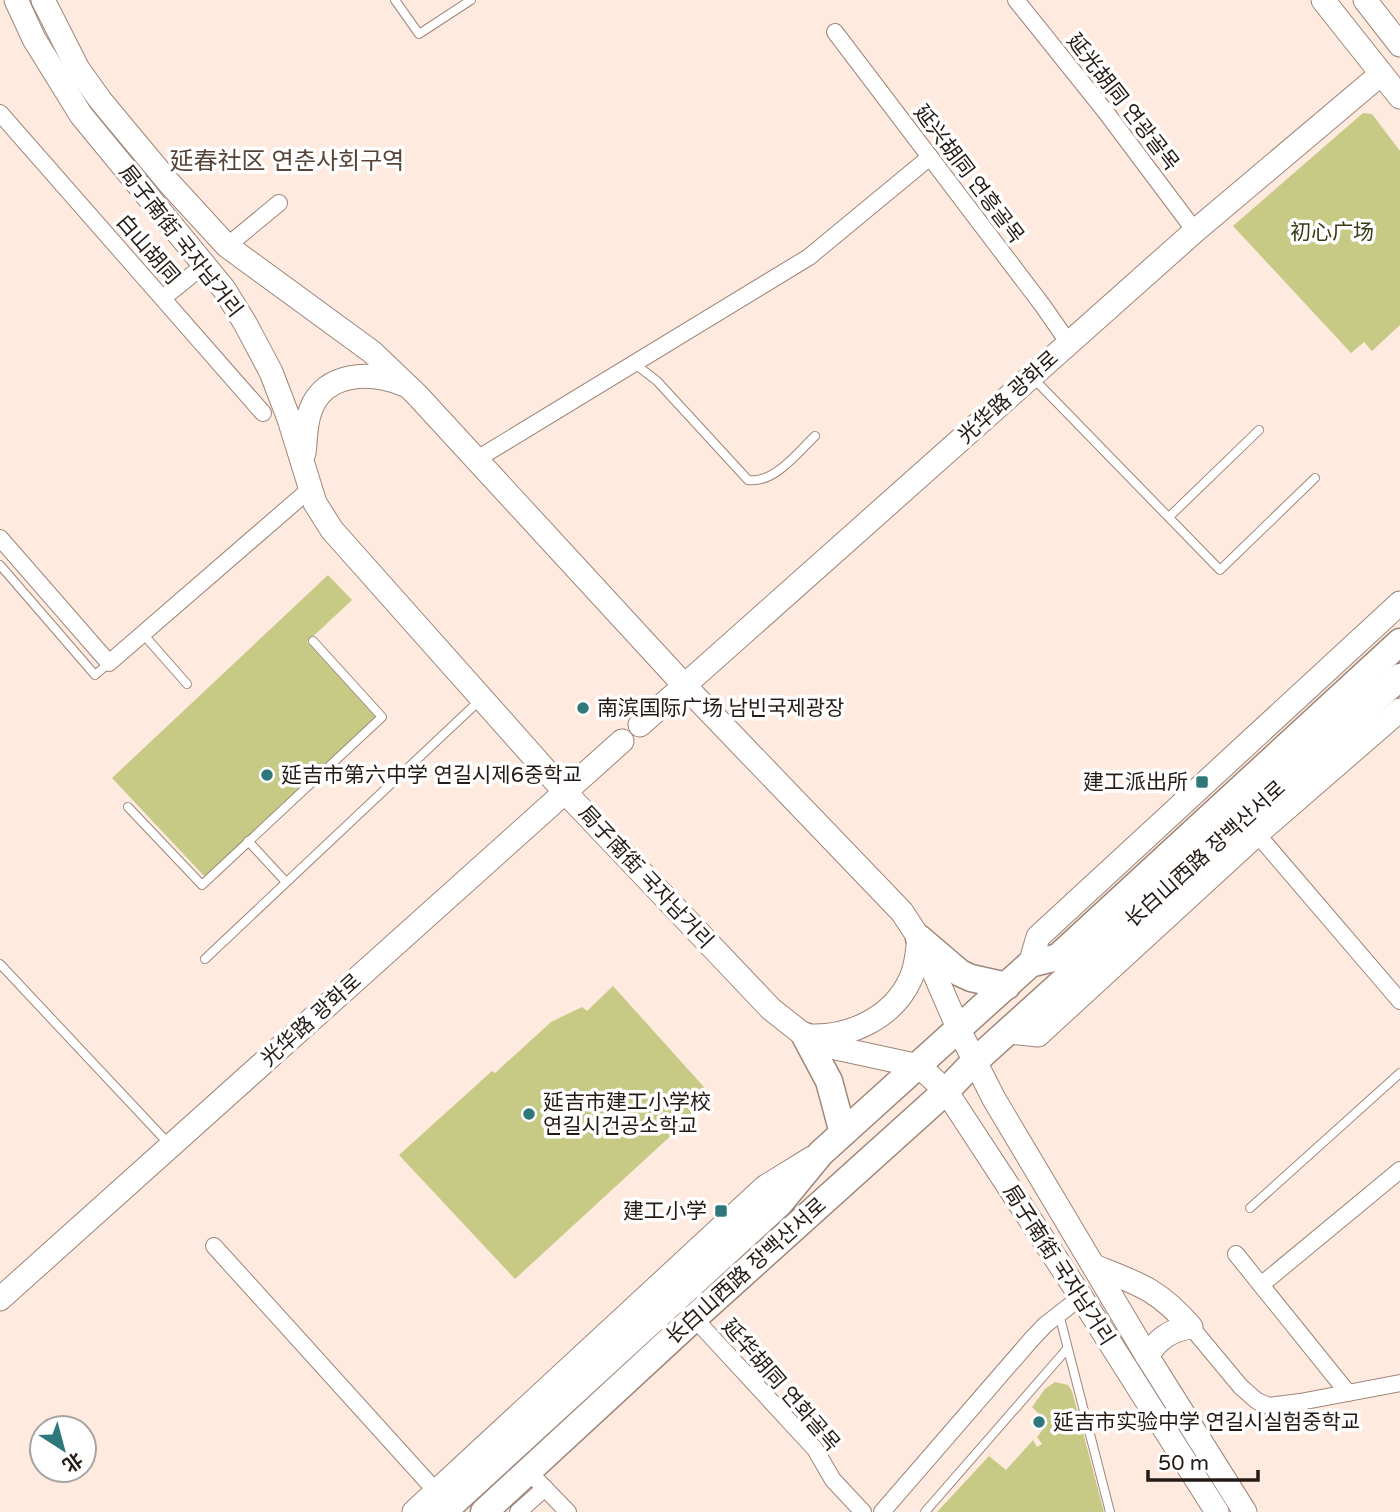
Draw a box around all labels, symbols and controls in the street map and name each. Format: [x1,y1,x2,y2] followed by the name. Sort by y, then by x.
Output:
[1061,29,1184,176] street label: 延光胡同 연광골목
[908,100,1029,248] street label: 延兴胡同 연흥골목
[170,147,404,176] district label: 延春社区 연춘사회구역
[113,160,248,322] street label: 局子南街 국자남거리
[111,209,185,289] street label: 白山胡同
[1290,220,1374,245] park label: 初心广场
[953,346,1064,449] street label: 光华路 광화로
[597,696,844,721] place label: 南滨国际广场 남빈국제광장
[575,700,591,716] marker: 南滨国际广场 남빈국제광장
[281,763,582,788] place label: 延吉市第六中学 연길시제6중학교
[259,767,275,783] marker: 延吉市第六中学 연길시제6중학교
[1083,770,1188,795] place label: 建工派出所
[1194,774,1210,790] marker: 建工派出所
[1120,776,1291,933] street label: 长白山西路 장백산서로
[573,801,718,954] street label: 局子南街 국자남거리
[256,969,367,1072] street label: 光华路 광화로
[543,1090,711,1139] place label: 延吉市建工小学校 연길시건공소학교
[521,1106,537,1122] marker: 延吉市建工小学校 연길시건공소학교
[997,1180,1120,1350] street label: 局子南街 국자남거리
[661,1193,832,1350] street label: 长白山西路 장백산서로
[623,1199,707,1224] place label: 建工小学
[713,1203,729,1219] marker: 建工小学
[716,1314,845,1456] street label: 延华胡同 연화골목
[1053,1410,1360,1435] place label: 延吉市实验中学 연길시실험중학교
[28,1414,98,1484] north arrow
[1031,1414,1047,1430] marker: 延吉市实验中学 연길시실험중학교
[1148,1438,1258,1482] scale bar
[58,1447,87,1476] text: 北
[1158,1451,1209,1476] text: 50 m

